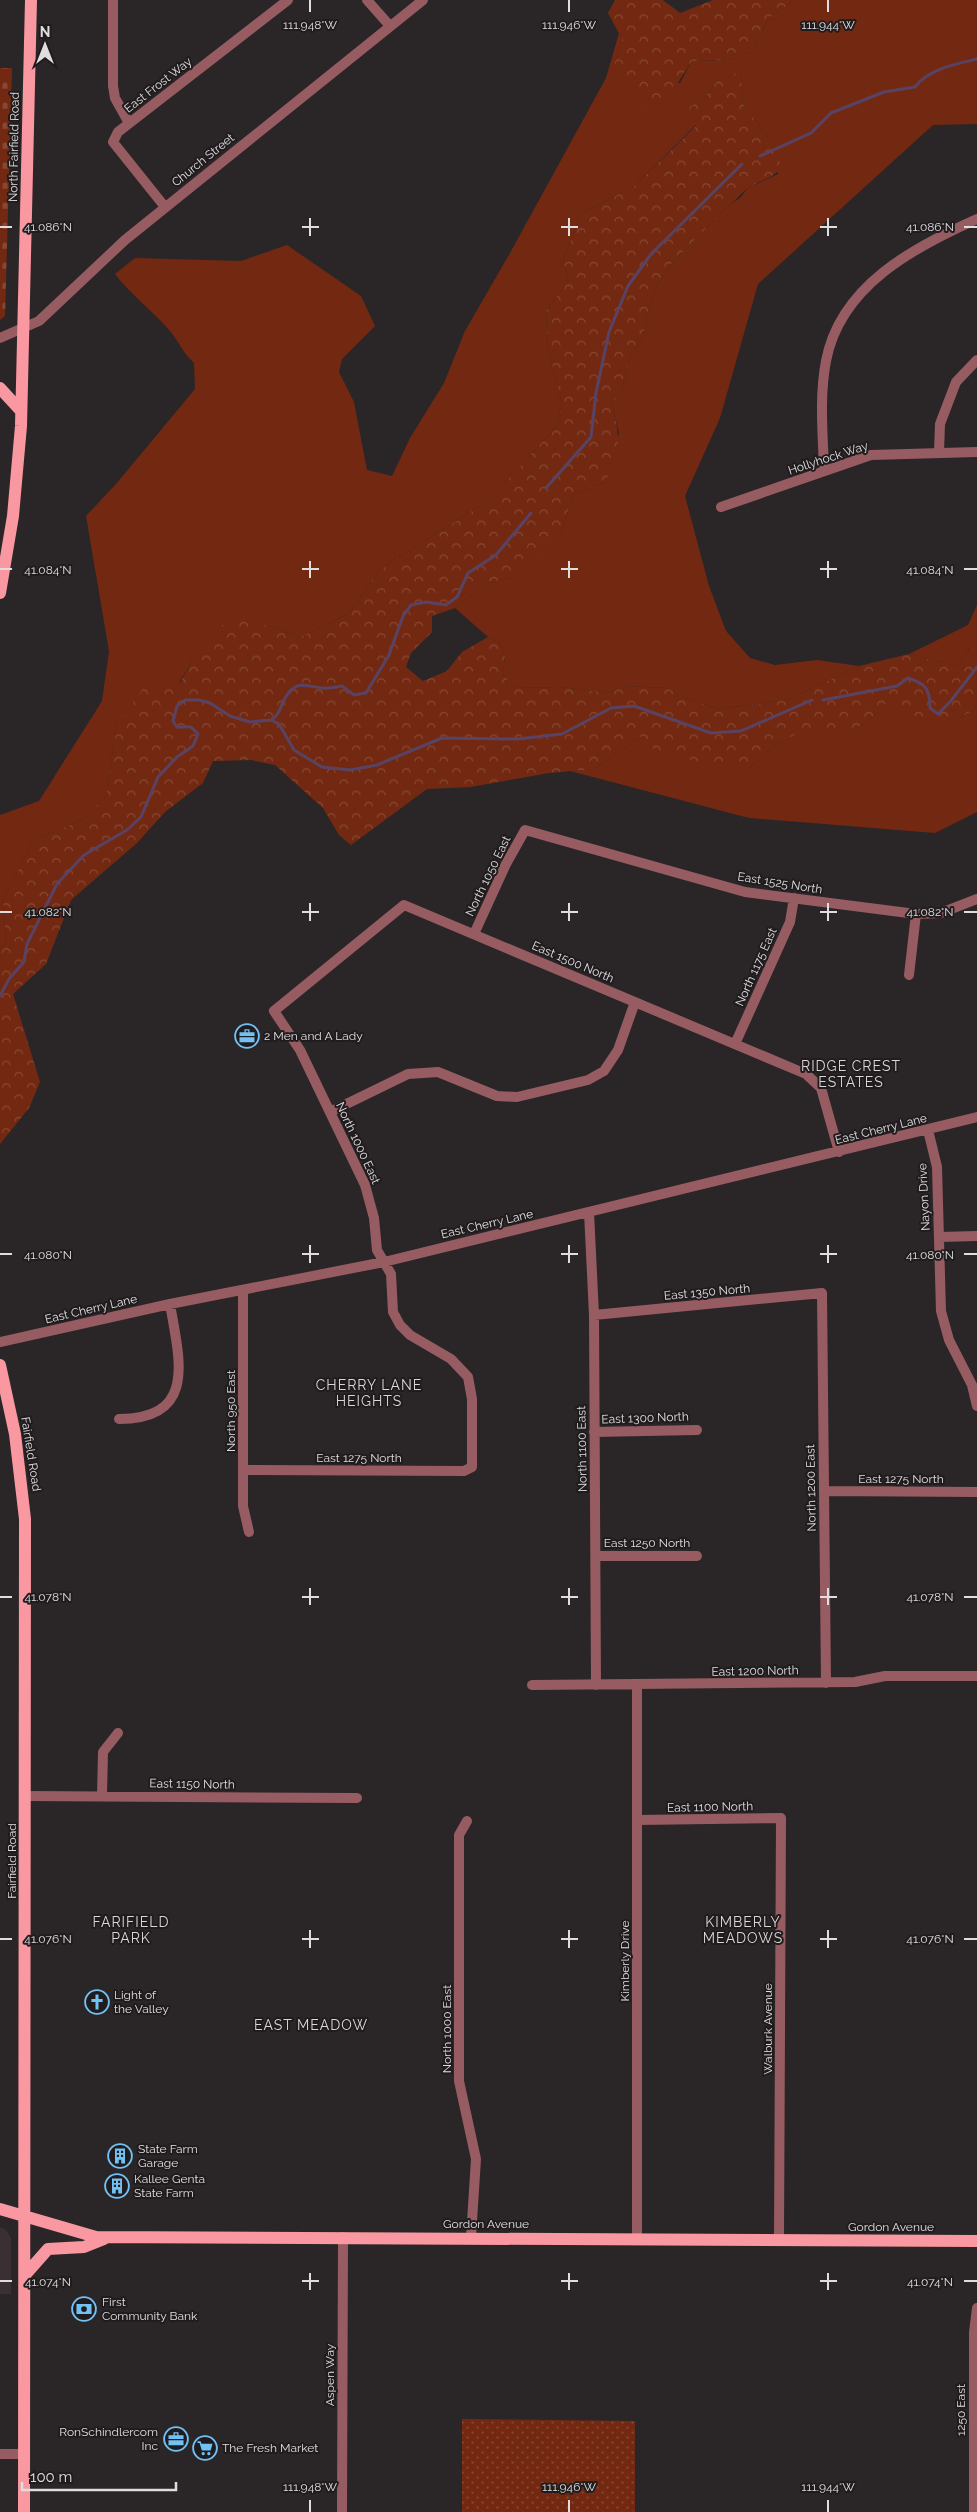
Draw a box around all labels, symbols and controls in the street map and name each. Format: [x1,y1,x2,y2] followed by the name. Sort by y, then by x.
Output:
[283,18,338,32] text: 111.948°W
[542,18,597,32] text: 111.946°W
[801,18,855,32] text: 111.944°W
[20,20,70,70] north arrow
[40,24,50,40] text: N
[121,54,195,116] street label: East Frost Way
[6,92,22,202] street label: North Fairfield Road
[169,131,237,189] street label: Church Street
[24,220,72,234] text: 41.086°N
[906,220,954,234] text: 41.086°N
[786,438,870,478] street label: Hollyhock Way
[24,563,72,577] text: 41.084°N
[906,563,954,577] text: 41.084°N
[462,834,514,918] street label: North 1050 East
[737,869,823,897] street label: East 1525 North
[25,905,71,919] text: 41.082°N
[907,905,953,919] text: 41.082°N
[732,926,780,1008] street label: North 1175 East
[530,938,616,986] street label: East 1500 North
[234,1023,260,1049] office icon: 2 Men and A Lady
[264,1029,363,1043] place label: 2 Men and A Lady
[801,1058,901,1090] district label: RIDGE CREST ESTATES
[333,1100,383,1186] street label: North 1000 East
[834,1111,928,1147] street label: East Cherry Lane
[915,1163,933,1231] street label: Nayon Drive
[440,1207,534,1241] street label: East Cherry Lane
[24,1248,72,1262] text: 41.080°N
[906,1248,954,1262] text: 41.080°N
[663,1281,751,1303] street label: East 1350 North
[44,1292,138,1326] street label: East Cherry Lane
[224,1370,238,1452] street label: North 950 East
[316,1377,422,1409] district label: CHERRY LANE HEIGHTS
[574,1406,590,1492] street label: North 1100 East
[601,1409,689,1427] street label: East 1300 North
[18,1416,44,1492] street label: Fairfield Road
[803,1444,819,1532] street label: North 1200 East
[316,1451,402,1465] street label: East 1275 North
[858,1472,944,1486] street label: East 1275 North
[604,1536,690,1550] street label: East 1250 North
[24,1590,72,1604] text: 41.078°N
[906,1590,954,1604] text: 41.078°N
[711,1663,799,1679] street label: East 1200 North
[149,1776,235,1792] street label: East 1150 North
[667,1799,753,1815] street label: East 1100 North
[5,1823,19,1899] street label: Fairfield Road
[93,1914,169,1946] district label: FARIFIELD PARK
[703,1914,783,1946] district label: KIMBERLY MEADOWS
[618,1921,632,2001] street label: Kimberly Drive
[24,1932,72,1946] text: 41.076°N
[906,1932,954,1946] text: 41.076°N
[761,1983,775,2075] street label: Walburk Avenue
[440,1985,454,2073] street label: North 1000 East
[114,1988,169,2016] place label: Light of the Valley
[84,1989,110,2015] church icon: Light of the Valley
[254,2017,368,2033] district label: EAST MEADOW
[138,2142,198,2170] place label: State Farm Garage
[107,2143,133,2169] building icon: State Farm Garage
[134,2172,205,2200] place label: Kallee Genta State Farm
[104,2173,130,2199] building icon: Kallee Genta State Farm
[443,2217,529,2231] street label: Gordon Avenue
[848,2220,934,2234] street label: Gordon Avenue
[25,2275,71,2289] text: 41.074°N
[907,2275,953,2289] text: 41.074°N
[102,2295,198,2323] place label: First Community Bank
[71,2296,97,2322] bank icon: First Community Bank
[323,2343,337,2406] street label: Aspen Way
[954,2384,968,2436] street label: 1250 East
[59,2425,158,2453] place label: RonSchindlercom Inc
[163,2426,189,2452] office icon: RonSchindlercom Inc
[192,2435,218,2461] supermarket icon: The Fresh Market
[222,2441,318,2455] place label: The Fresh Market
[22,2460,176,2492] scale bar
[30,2468,72,2486] text: 100 m
[283,2480,338,2494] text: 111.948°W
[542,2480,597,2494] text: 111.946°W
[801,2480,855,2494] text: 111.944°W

